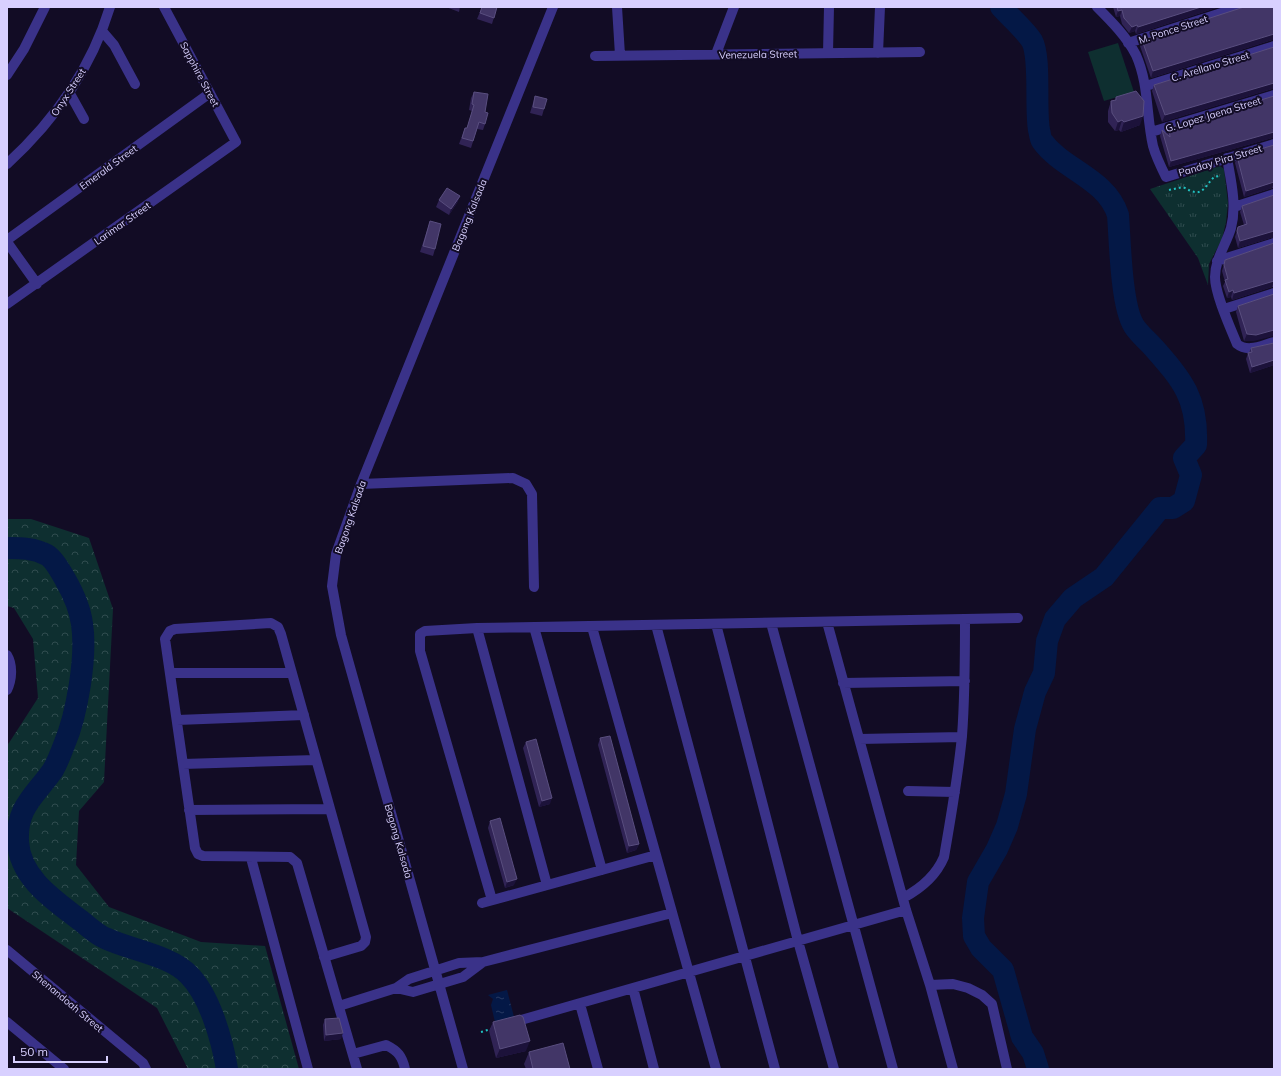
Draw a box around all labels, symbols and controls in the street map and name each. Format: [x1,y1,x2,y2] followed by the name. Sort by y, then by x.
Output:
[1137,12,1210,47] street label: M. Ponce Street
[177,40,222,109] street label: Sapphire Street
[719,47,798,62] street label: Venezuela Street
[1170,48,1251,85] street label: C. Arellano Street
[48,66,89,119] street label: Onyx Street
[1164,94,1263,135] street label: G. Lopez Jaena Street
[1177,141,1264,179] street label: Panday Pira Street
[77,142,140,193] street label: Emerald Street
[449,177,490,253] street label: Bagong Kalsada
[91,199,154,248] street label: Larimar Street
[332,479,369,556] street label: Bagong Kalsada
[382,802,415,880] street label: Bagong Kalsada
[29,968,106,1035] street label: Shenandoah Street
[14,1038,107,1064] scale bar
[20,1044,48,1059] text: 50 m

